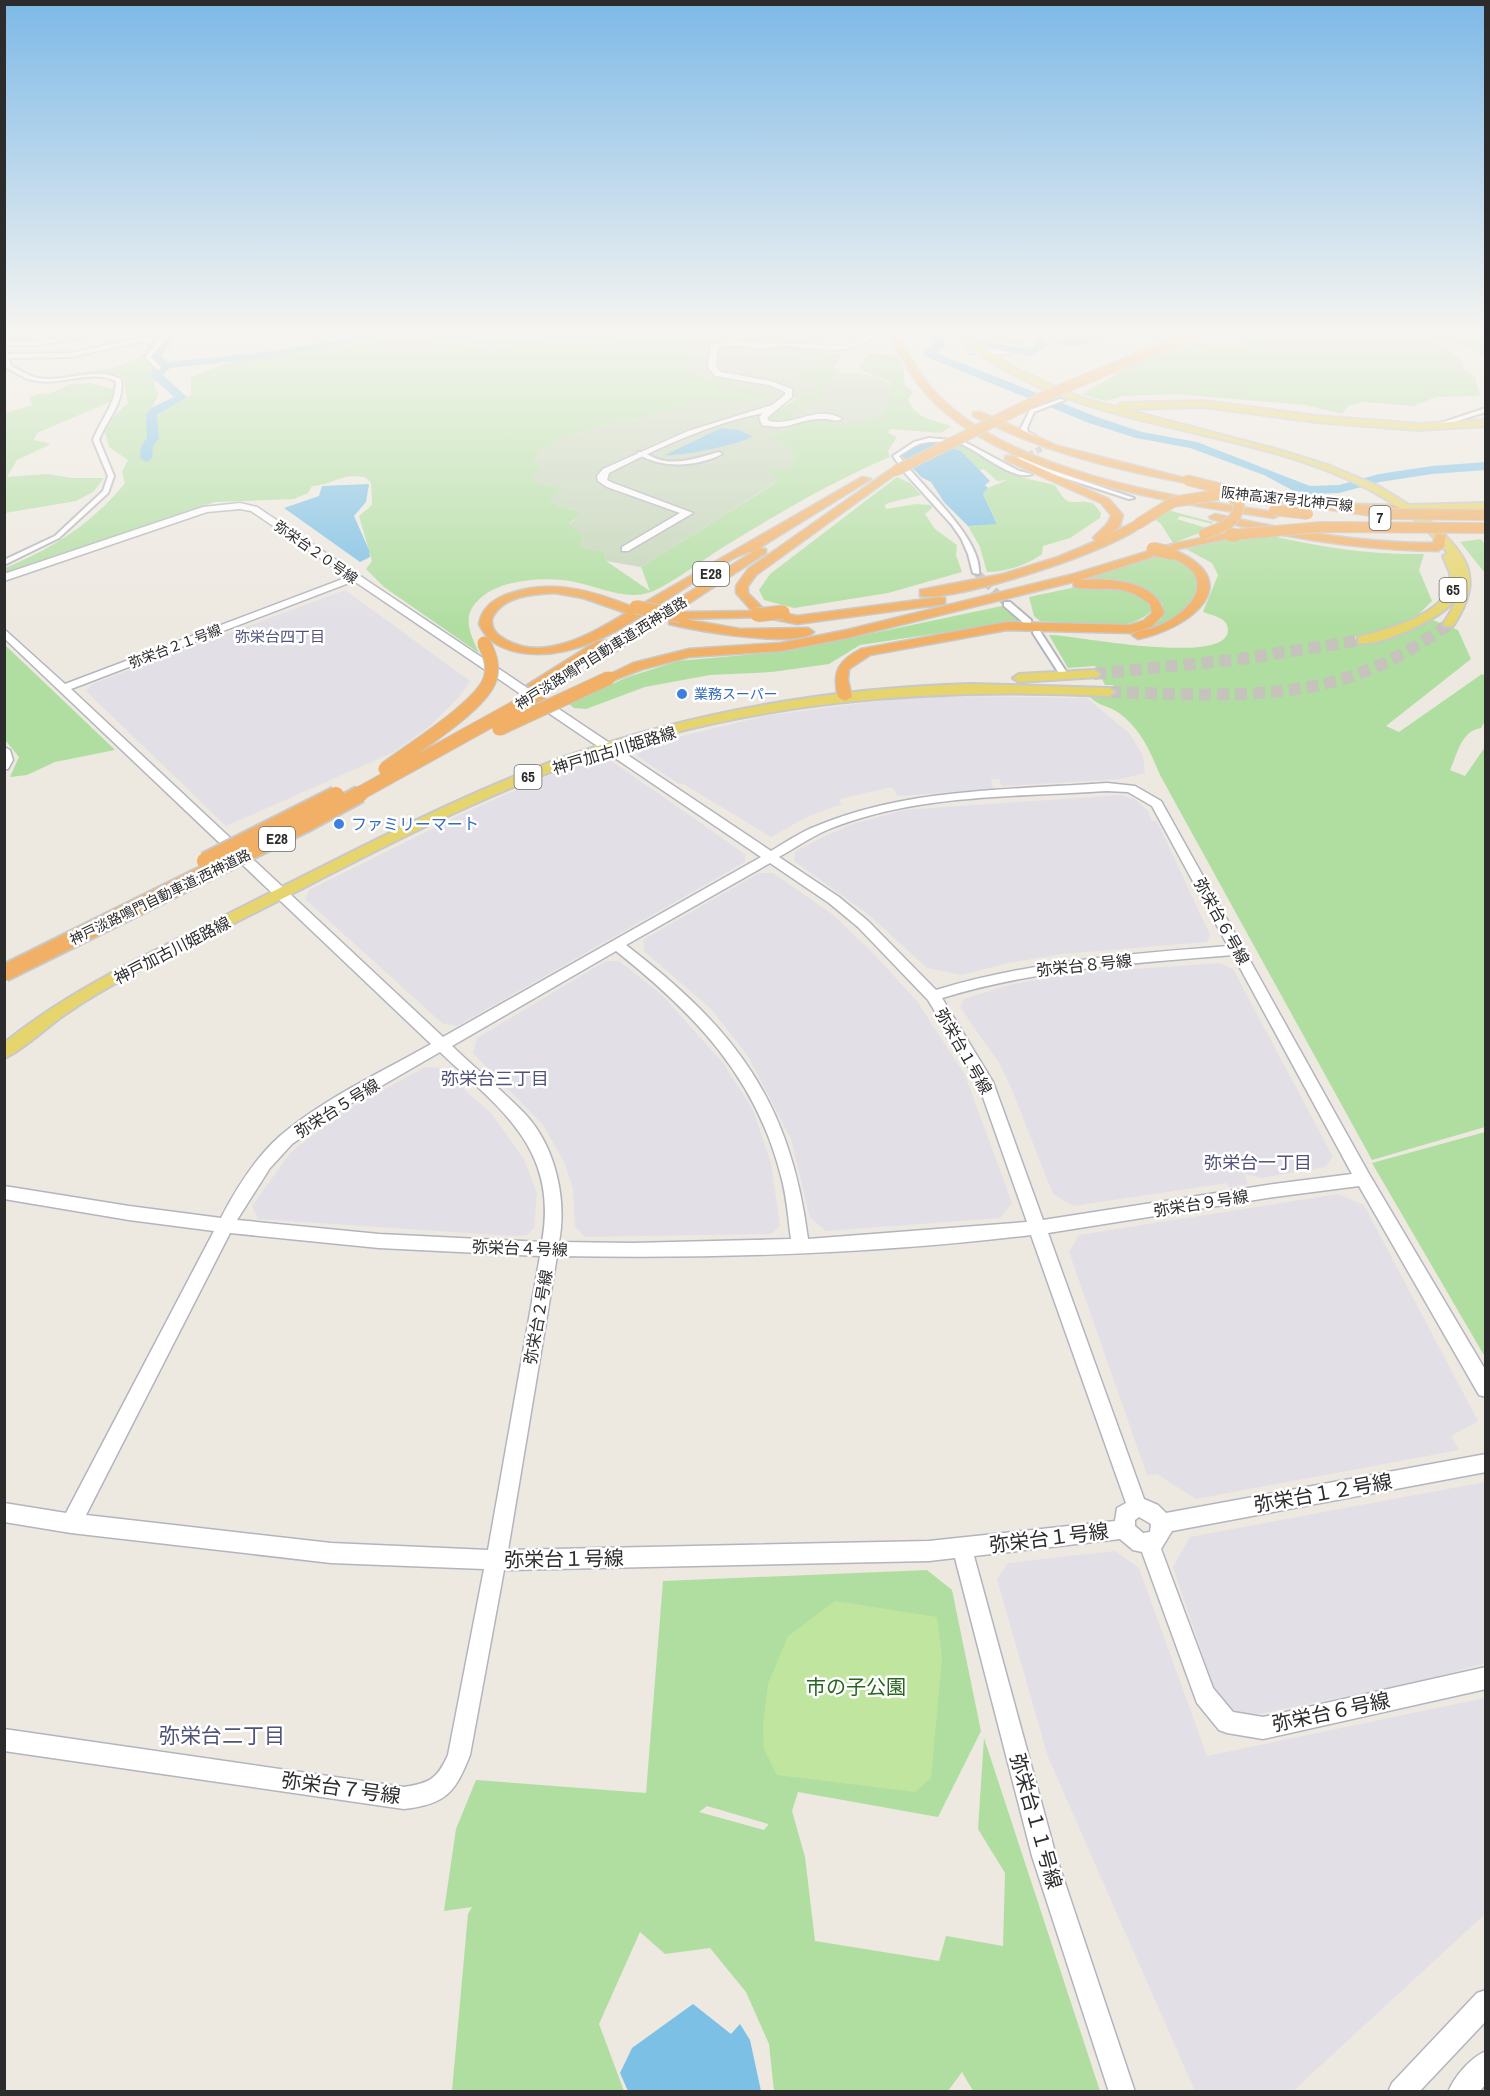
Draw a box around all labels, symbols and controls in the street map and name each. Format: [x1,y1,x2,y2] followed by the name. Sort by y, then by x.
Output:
[1220,483,1354,515] street label: 阪神高速7号北神戸線
[1370,506,1390,530] road number: 7
[271,517,361,587] street label: 弥栄台２０号線
[693,562,729,586] road number: E28
[1440,578,1466,602] road number: 65
[512,593,690,713] street label: 神戸淡路鳴門自動車道;西神道路
[126,620,224,672] street label: 弥栄台２１号線
[235,626,325,647] district label: 弥栄台四丁目
[694,685,778,703] place label: 業務スーパー
[675,687,689,701] marker: 業務スーパー
[550,721,678,779] street label: 神戸加古川姫路線
[514,765,542,789] road number: 65
[351,813,479,835] place label: ファミリーマート
[332,817,346,831] marker: ファミリーマート
[259,827,295,851] road number: E28
[67,845,253,949] street label: 神戸淡路鳴門自動車道;西神道路
[1189,874,1255,968] street label: 弥栄台６号線
[110,911,234,989] street label: 神戸加古川姫路線
[1035,949,1133,981] street label: 弥栄台８号線
[930,1004,998,1098] street label: 弥栄台１号線
[441,1066,549,1091] district label: 弥栄台三丁目
[290,1073,384,1143] street label: 弥栄台５号線
[1204,1150,1312,1175] district label: 弥栄台一丁目
[1152,1185,1250,1221] street label: 弥栄台９号線
[472,1235,568,1261] street label: 弥栄台４号線
[519,1268,557,1366] street label: 弥栄台２号線
[1252,1467,1394,1518] street label: 弥栄台１２号線
[988,1517,1110,1558] street label: 弥栄台１号線
[504,1544,624,1573] street label: 弥栄台１号線
[806,1673,906,1700] park label: 市の子公園
[1269,1686,1392,1737] street label: 弥栄台６号線
[159,1721,285,1750] district label: 弥栄台二丁目
[1004,1750,1069,1892] street label: 弥栄台１１号線
[280,1766,402,1809] street label: 弥栄台７号線

